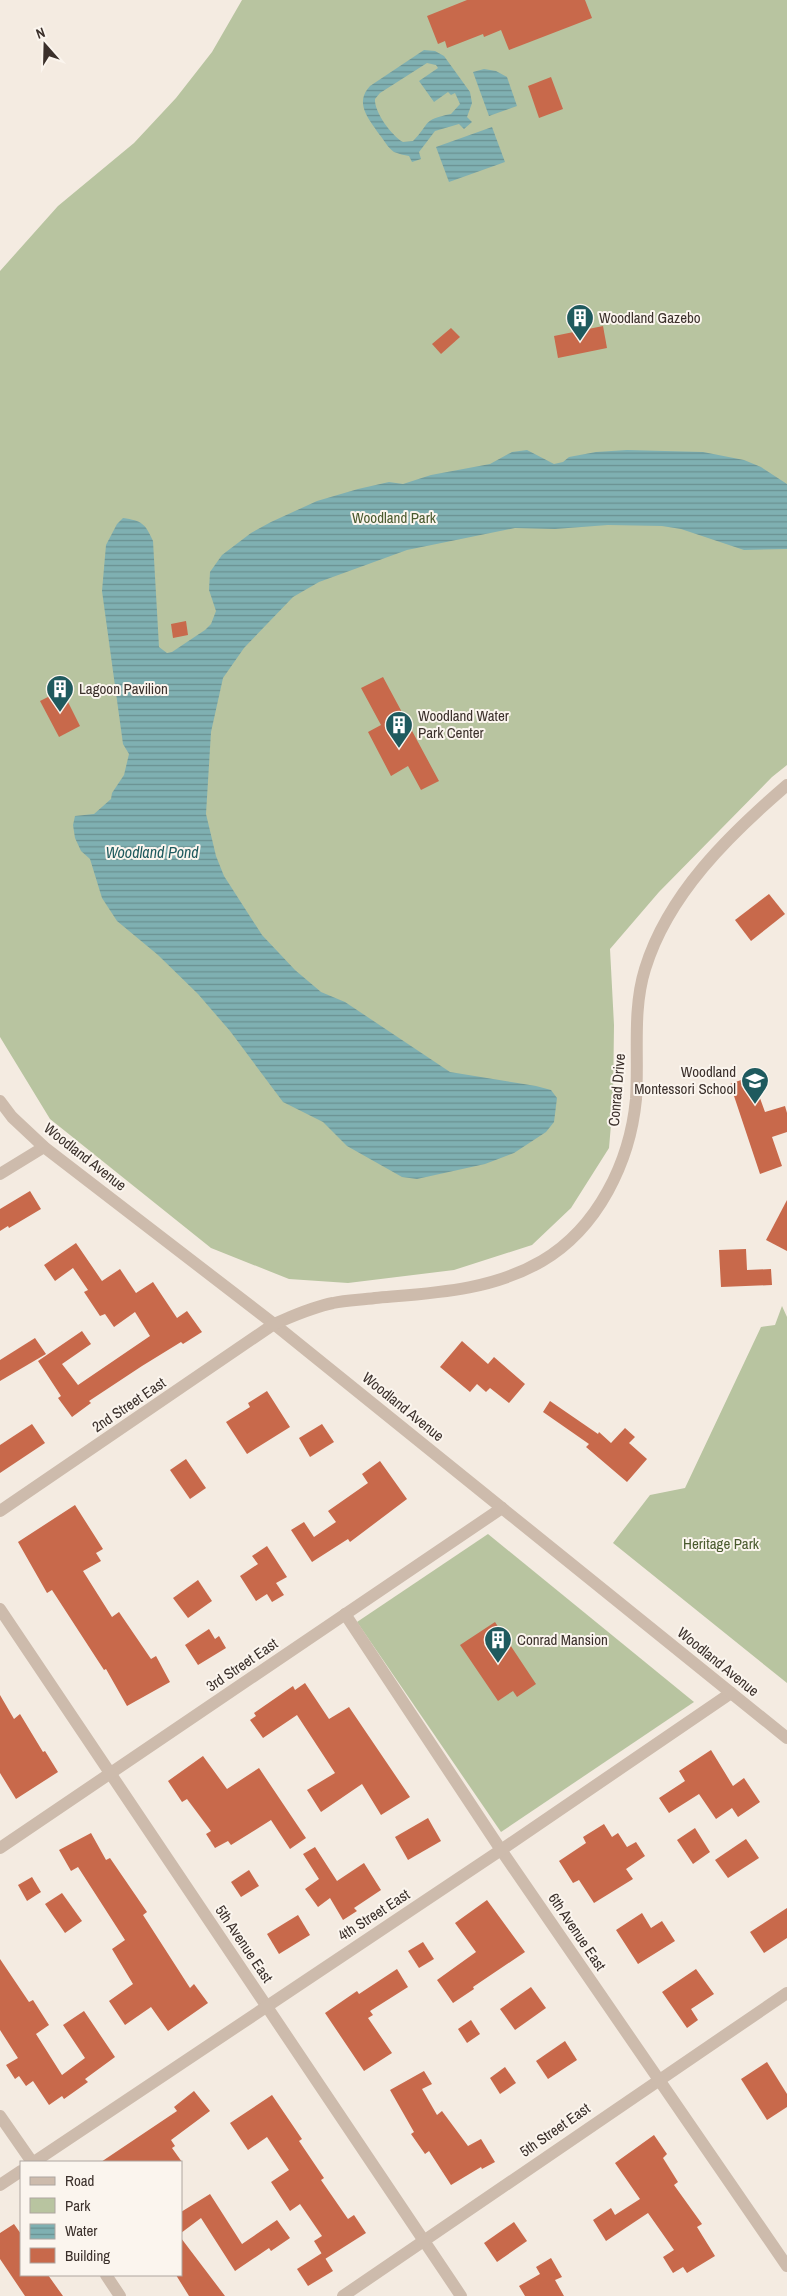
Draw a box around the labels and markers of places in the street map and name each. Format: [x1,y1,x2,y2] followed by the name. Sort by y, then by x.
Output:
[565,303,595,342] building icon: Woodland Gazebo
[599,307,701,328] place label: Woodland Gazebo
[45,674,75,713] building icon: Lagoon Pavilion
[79,678,168,699] place label: Lagoon Pavilion
[418,705,509,743] place label: Woodland Water Park Center
[384,710,414,749] building icon: Woodland Water Park Center
[634,1061,736,1099] place label: Woodland Montessori School
[740,1066,770,1105] school or university icon: Woodland Montessori School
[483,1625,513,1664] building icon: Conrad Mansion
[517,1629,608,1650] place label: Conrad Mansion

